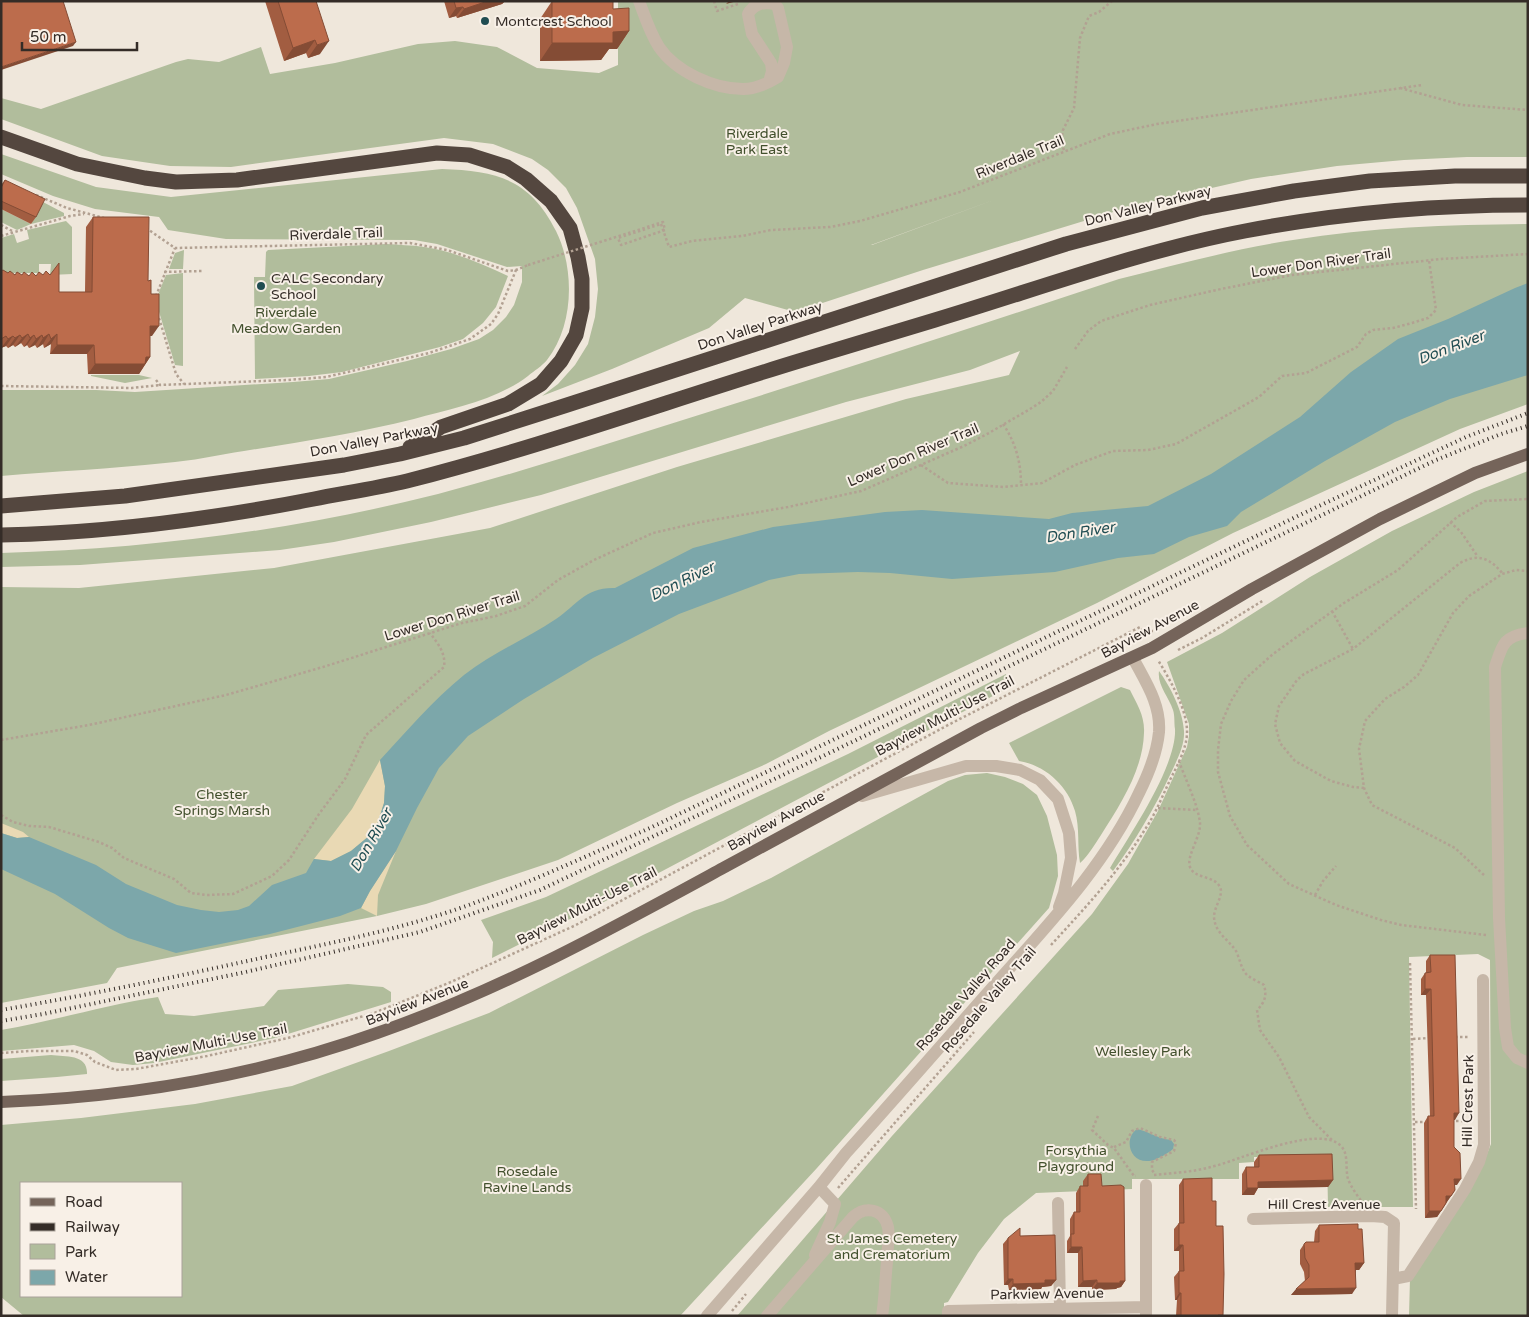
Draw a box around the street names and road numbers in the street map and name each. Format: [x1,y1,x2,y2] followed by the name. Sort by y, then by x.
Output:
[973,132,1067,182] street label: Riverdale Trail
[1083,182,1214,230] street label: Don Valley Parkway
[289,224,383,244] street label: Riverdale Trail
[1250,245,1392,281] street label: Lower Don River Trail
[696,298,825,354] street label: Don Valley Parkway
[309,419,440,461] street label: Don Valley Parkway
[845,420,981,490] street label: Lower Don River Trail
[382,587,522,645] street label: Lower Don River Trail
[1098,596,1202,662] street label: Bayview Avenue
[873,672,1017,760] street label: Bayview Multi-Use Trail
[724,787,828,855] street label: Bayview Avenue
[514,863,660,949] street label: Bayview Multi-Use Trail
[913,936,1019,1054] street label: Rosedale Valley Road
[938,943,1040,1057] street label: Rosedale Valley Trail
[363,975,471,1029] street label: Bayview Avenue
[133,1020,289,1066] street label: Bayview Multi-Use Trail
[1459,1054,1477,1148] street label: Hill Crest Park
[1268,1196,1381,1213] street label: Hill Crest Avenue
[990,1285,1104,1303] street label: Parkview Avenue

